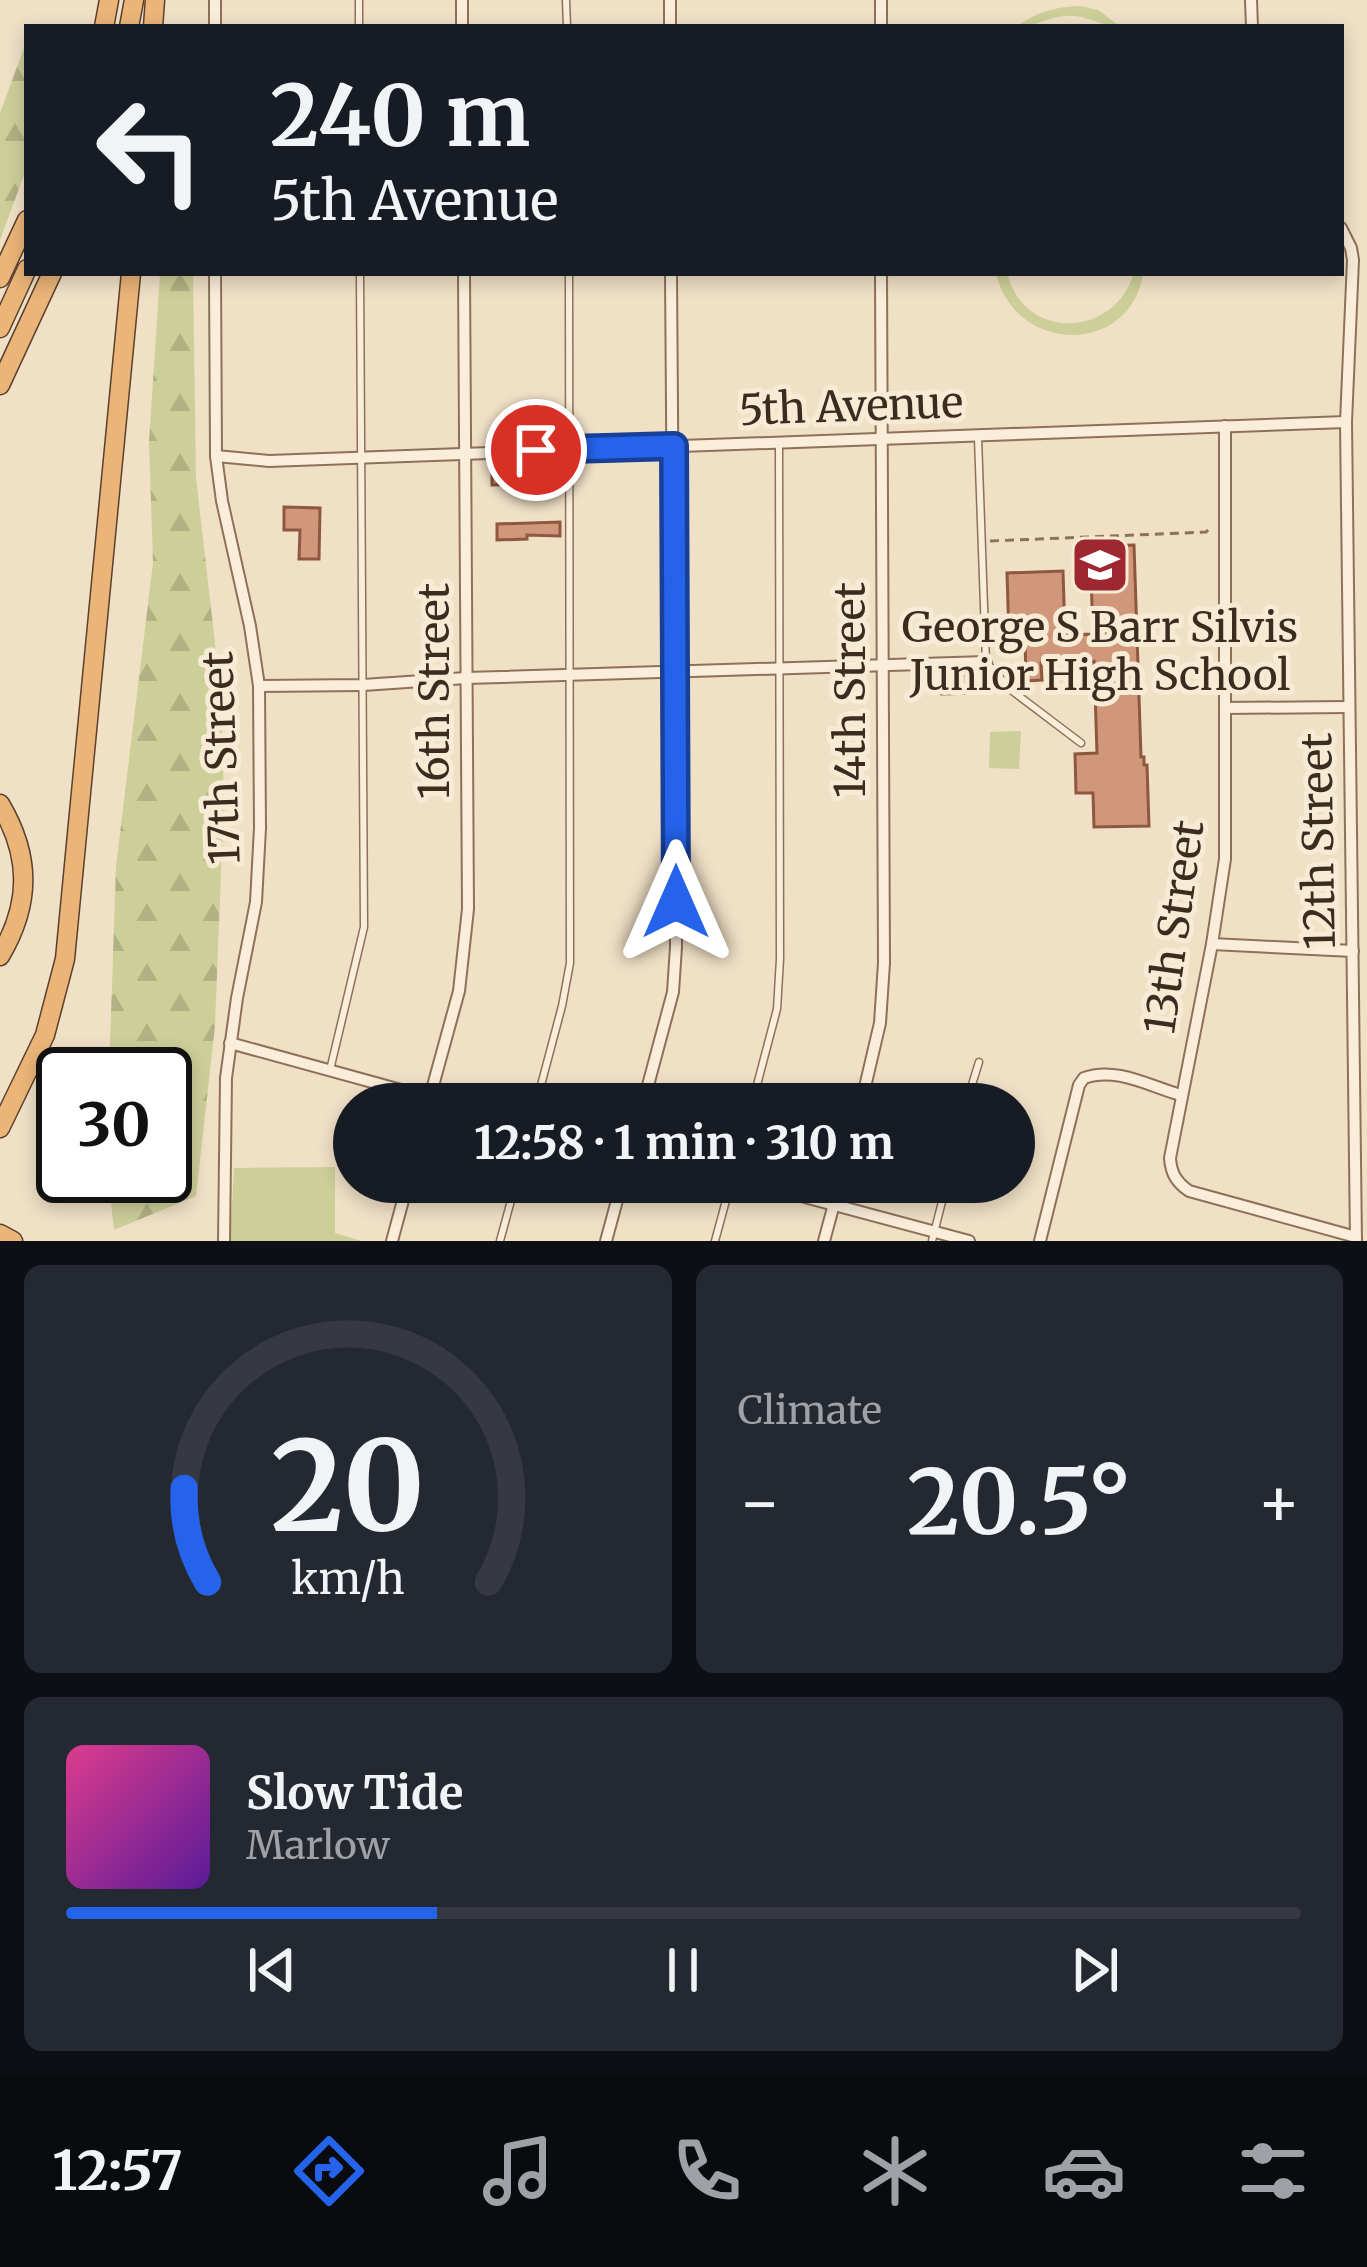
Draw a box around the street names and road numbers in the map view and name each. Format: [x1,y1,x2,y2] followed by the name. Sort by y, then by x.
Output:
[738,376,964,436] street label: 5th Avenue
[824,582,876,798] street label: 14th Street
[408,583,460,799] street label: 16th Street
[191,650,251,866] street label: 17th Street
[1290,732,1346,950] street label: 12th Street
[1133,817,1215,1037] street label: 13th Street

